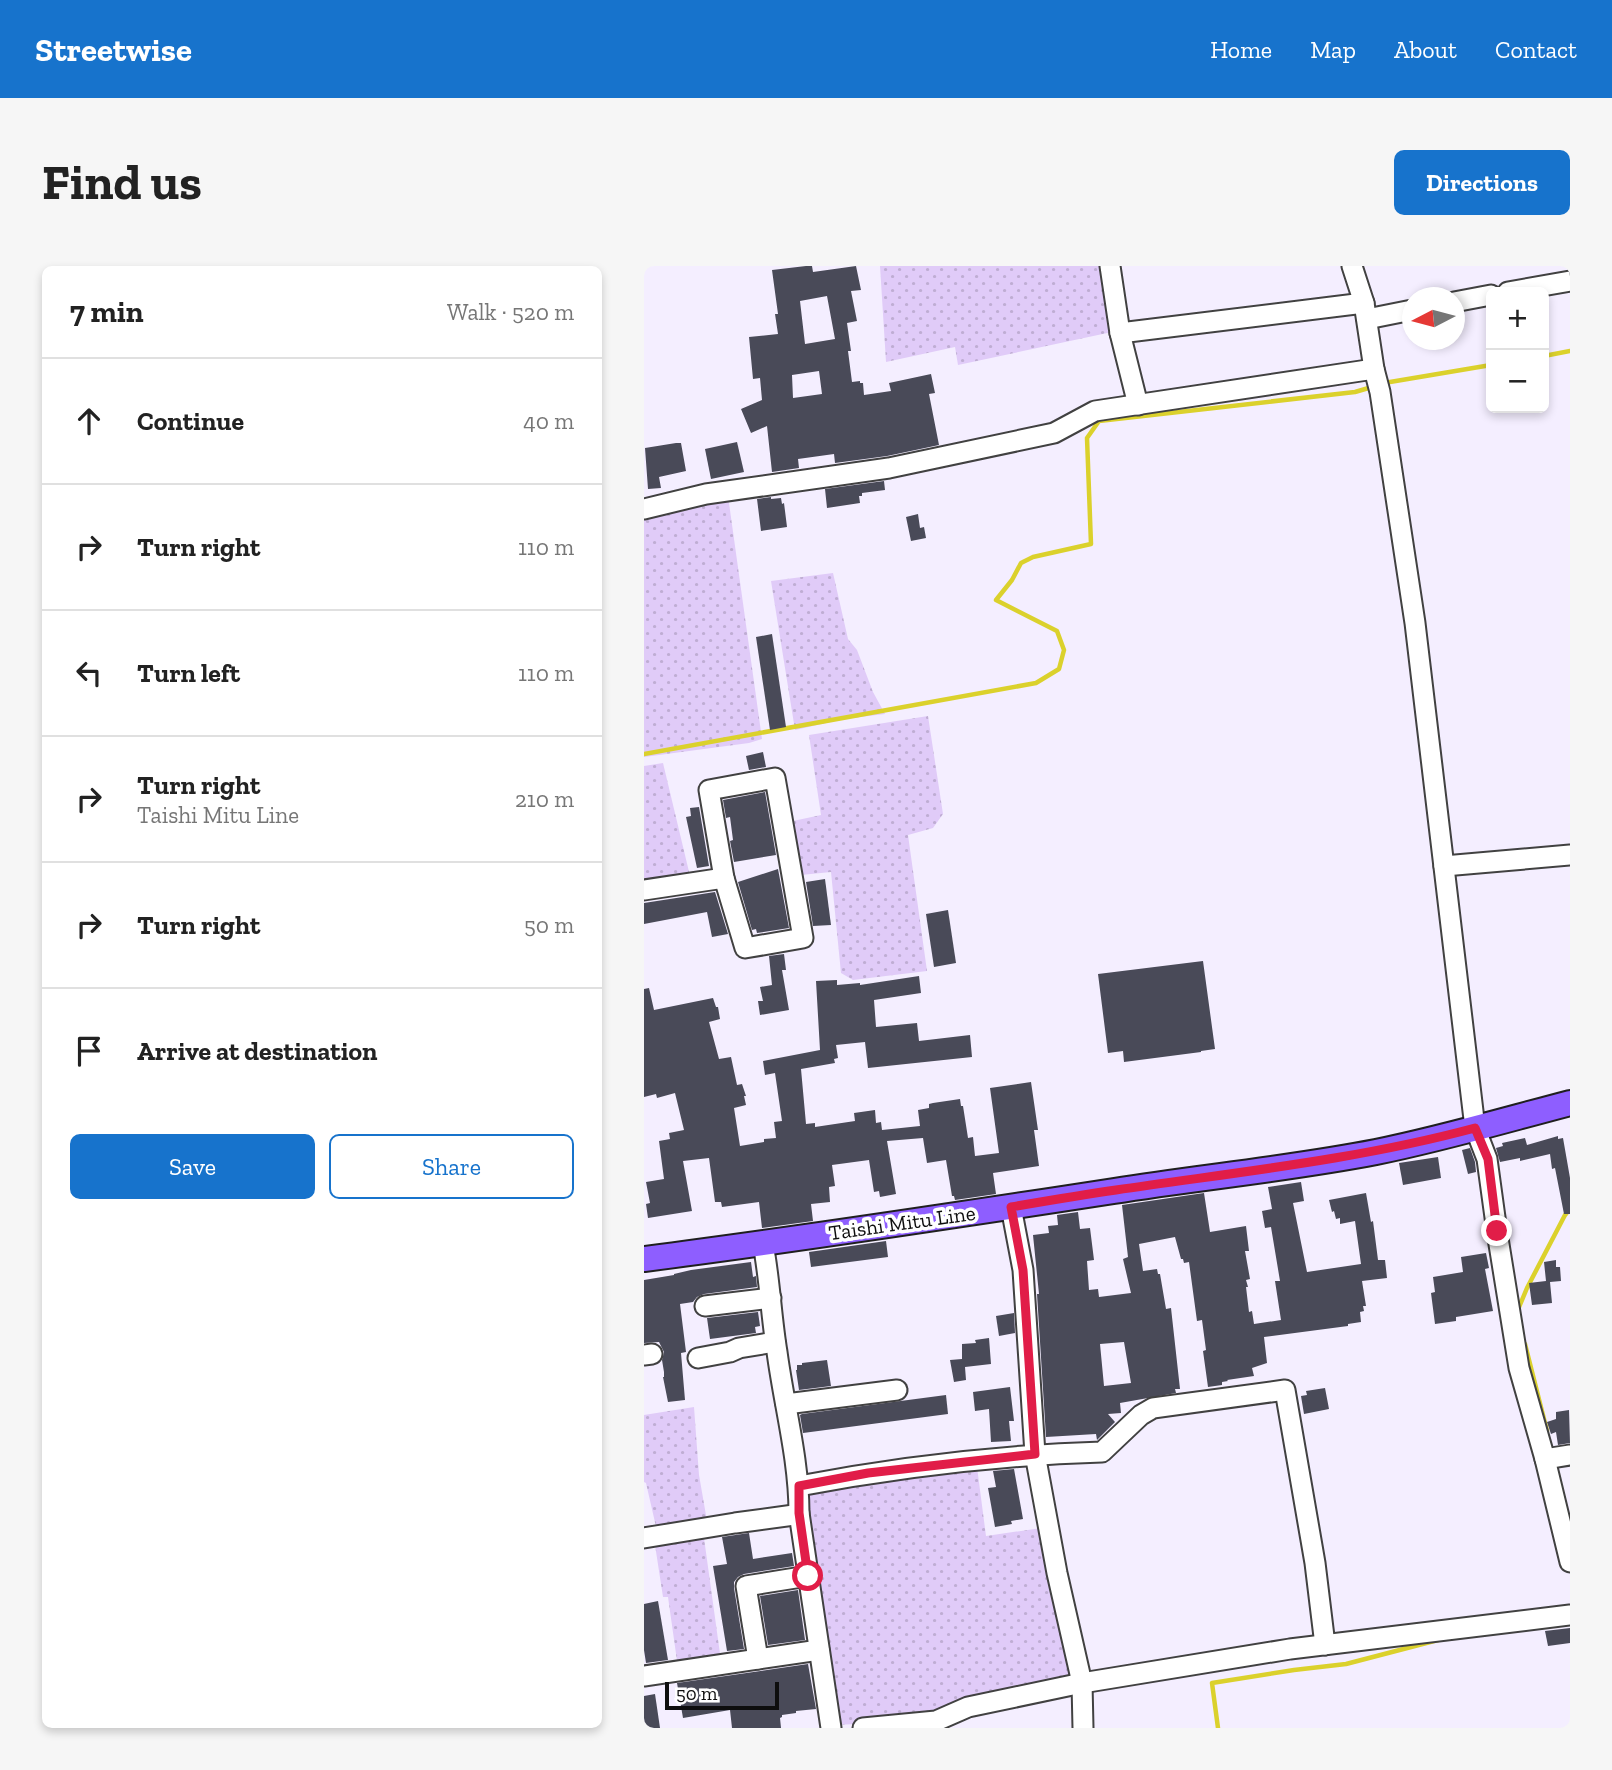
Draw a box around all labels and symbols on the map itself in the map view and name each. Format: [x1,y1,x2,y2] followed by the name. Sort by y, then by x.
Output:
[1402,287,1465,350] north arrow
[827,1200,977,1245] street label: Taishi Mitu Line
[1481,1215,1512,1246] route end
[792,1560,823,1591] route start
[665,1679,779,1711] scale bar

